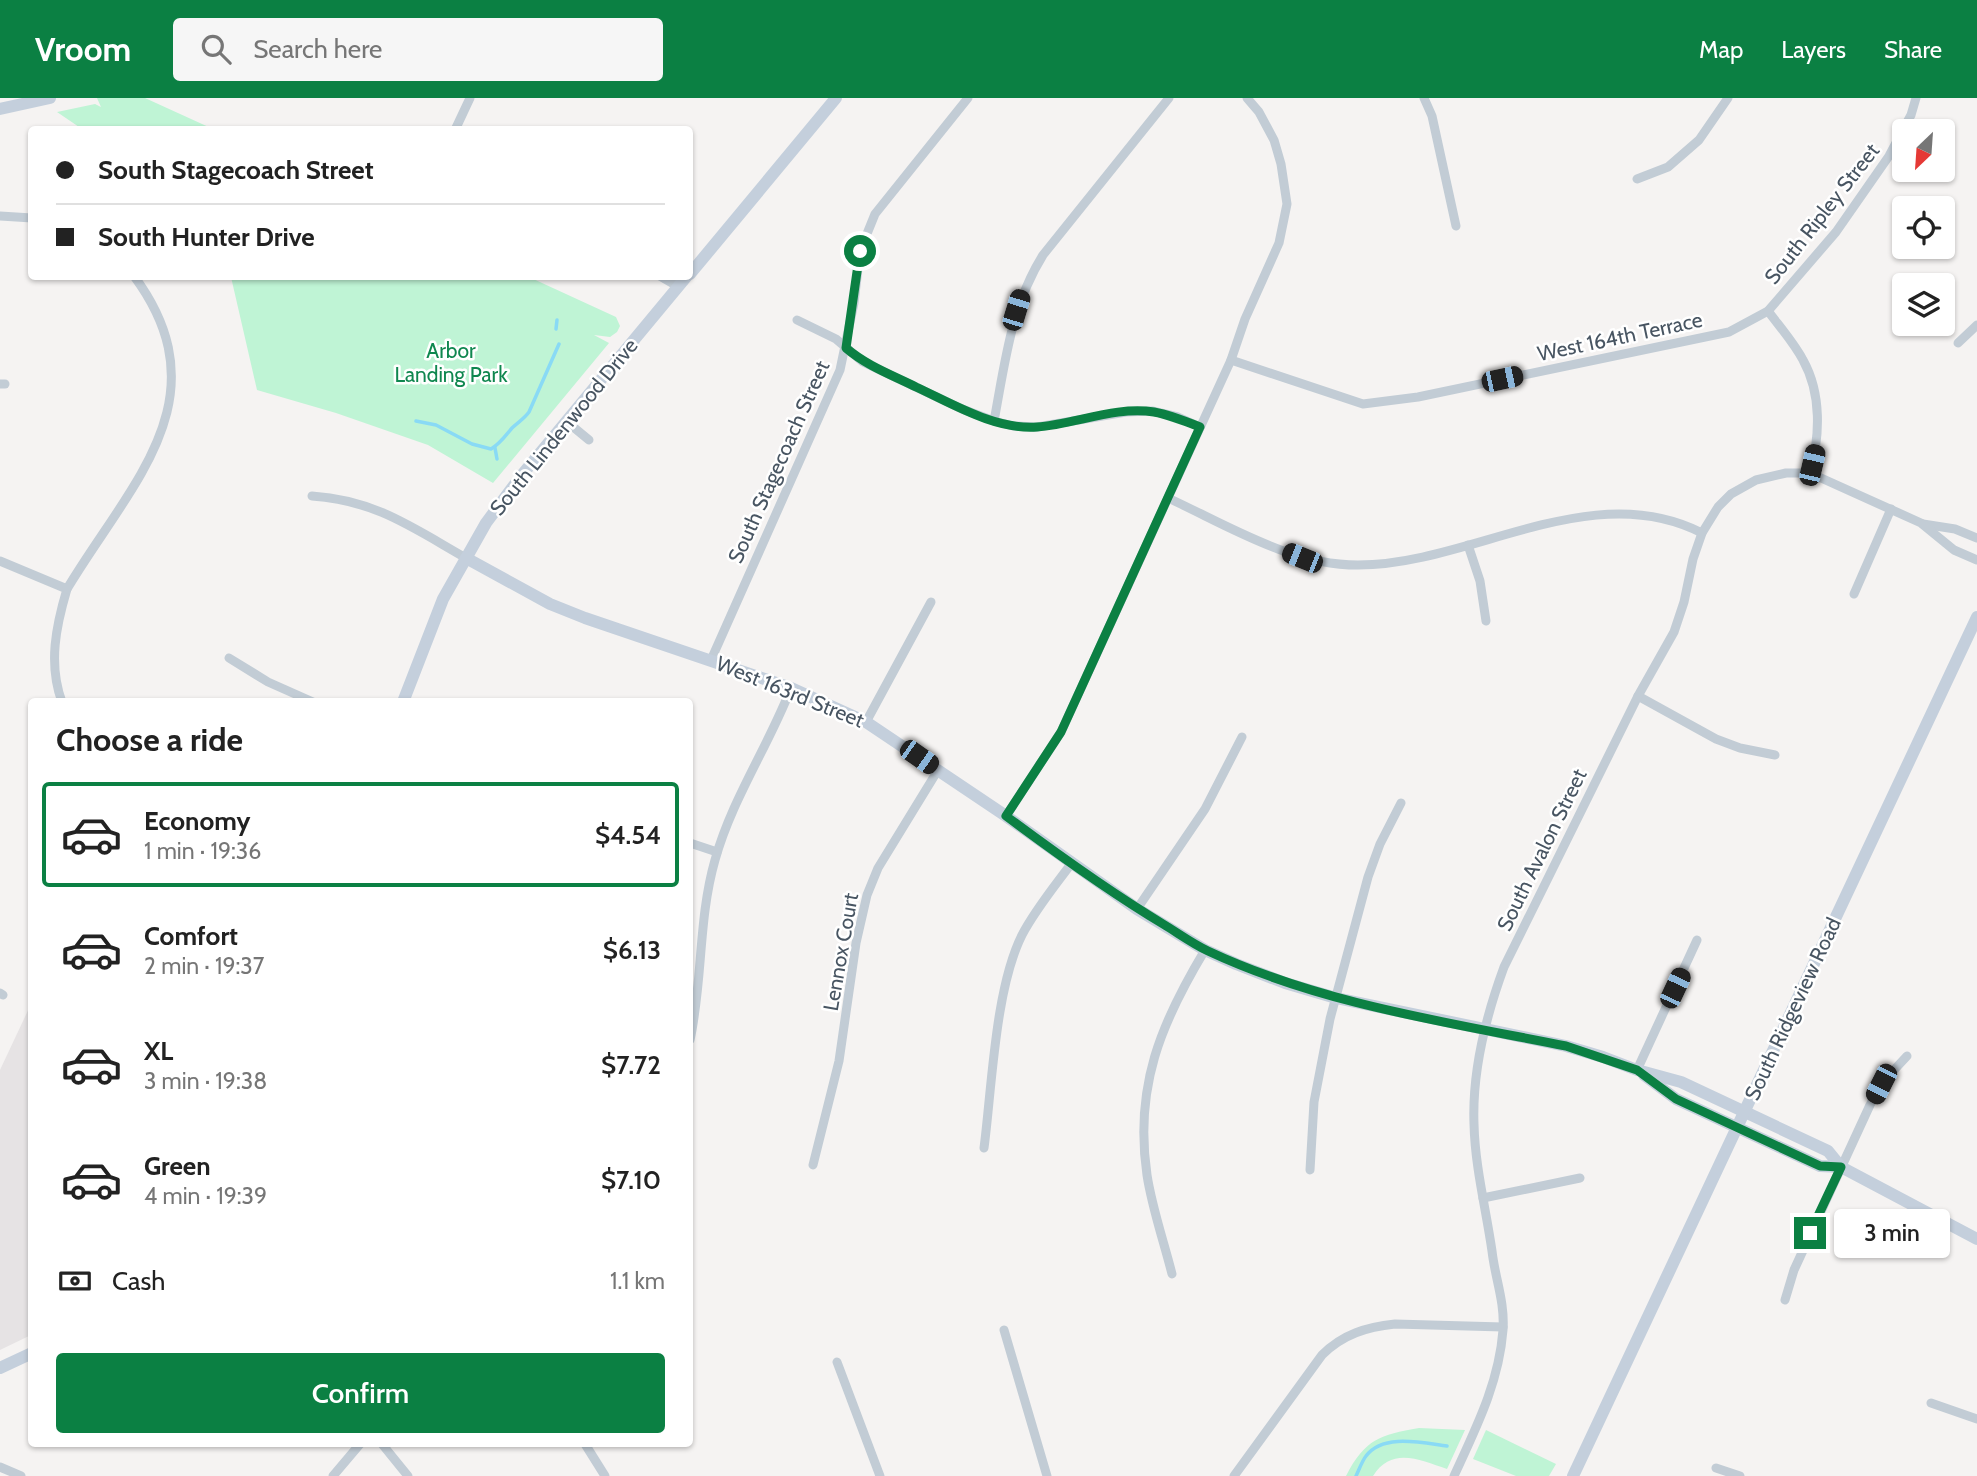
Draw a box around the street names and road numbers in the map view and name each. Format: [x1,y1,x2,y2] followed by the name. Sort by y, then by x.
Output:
[1759,138,1884,289] street label: South Ripley Street
[1535,307,1705,366] street label: West 164th Terrace
[485,333,643,520] street label: South Lindenwood Drive
[723,357,834,567] street label: South Stagecoach Street
[713,651,868,733] street label: West 163rd Street
[1491,765,1592,935] street label: South Avalon Street
[818,891,863,1013] street label: Lennox Court
[1739,913,1846,1104] street label: South Ridgeview Road

